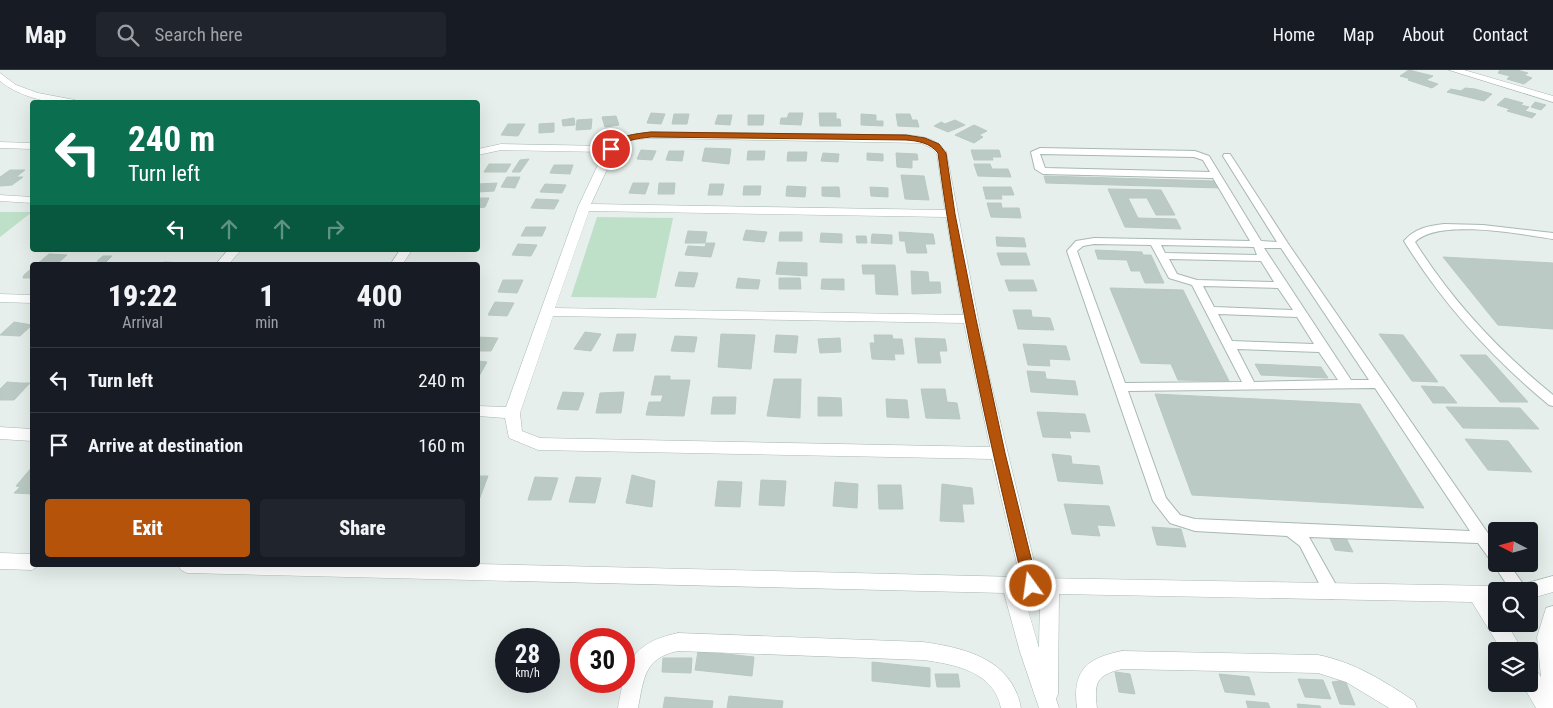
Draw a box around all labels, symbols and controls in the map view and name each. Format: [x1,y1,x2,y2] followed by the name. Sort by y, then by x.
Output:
[96,12,446,57] search box
[25,21,66,49] text: Map
[114,21,142,49] icon: search
[154,23,243,46] text: Search here
[1273,24,1315,45] text: Home
[1343,24,1374,45] text: Map
[1402,24,1444,45] text: About
[1472,24,1528,45] text: Contact
[128,119,215,160] text: 240 m
[45,120,110,185] icon: left
[590,128,632,170] pin
[597,135,625,163] icon: arrive
[128,161,200,186] text: Turn left
[162,215,190,243] icon: left
[215,215,243,243] icon: ahead
[268,215,296,243] icon: ahead
[321,215,349,243] icon: right
[108,278,177,313] text: 19:22
[259,278,274,313] text: 1
[356,278,402,313] text: 400
[122,313,163,332] text: Arrival
[255,313,279,332] text: min
[373,313,385,332] text: m
[45,366,73,394] icon: left
[88,369,153,392] text: Turn left
[418,369,465,392] text: 240 m
[45,431,73,459] icon: arrive
[88,434,243,457] text: Arrive at destination
[418,434,465,457] text: 160 m
[45,499,250,557] button: Exit
[260,499,465,557] button: Share
[1488,522,1538,572] north arrow
[1488,522,1538,692] map controls
[1004,559,1056,611] position arrow
[1488,582,1538,632] button: search
[570,628,635,693] speed limit sign: 30
[515,640,540,669] text: 28
[1488,642,1538,692] button: layers
[515,666,540,680] text: km/h

